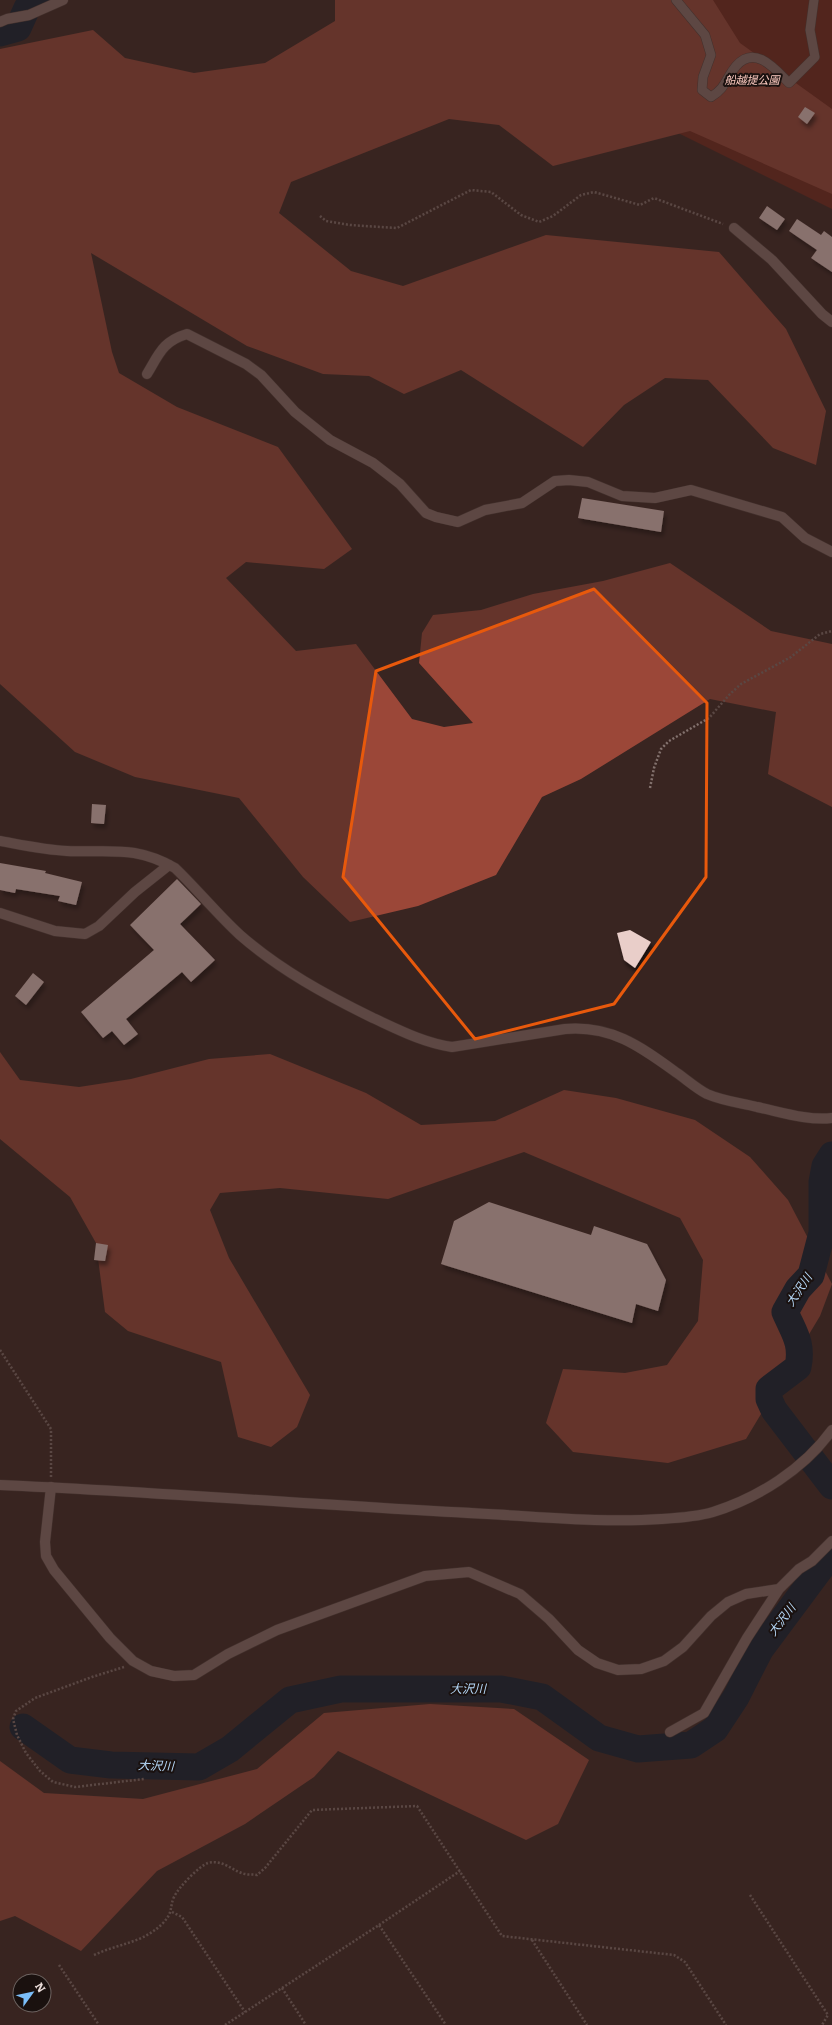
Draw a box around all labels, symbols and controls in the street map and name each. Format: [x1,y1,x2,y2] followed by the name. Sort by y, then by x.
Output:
[725,71,781,87] park label: 船越提公園
[781,1268,817,1309] water label: 大沢川
[763,1598,800,1639] water label: 大沢川
[450,1679,488,1697] water label: 大沢川
[138,1755,176,1775] water label: 大沢川
[12,1973,52,2013] north arrow
[32,1979,50,1995] text: N

